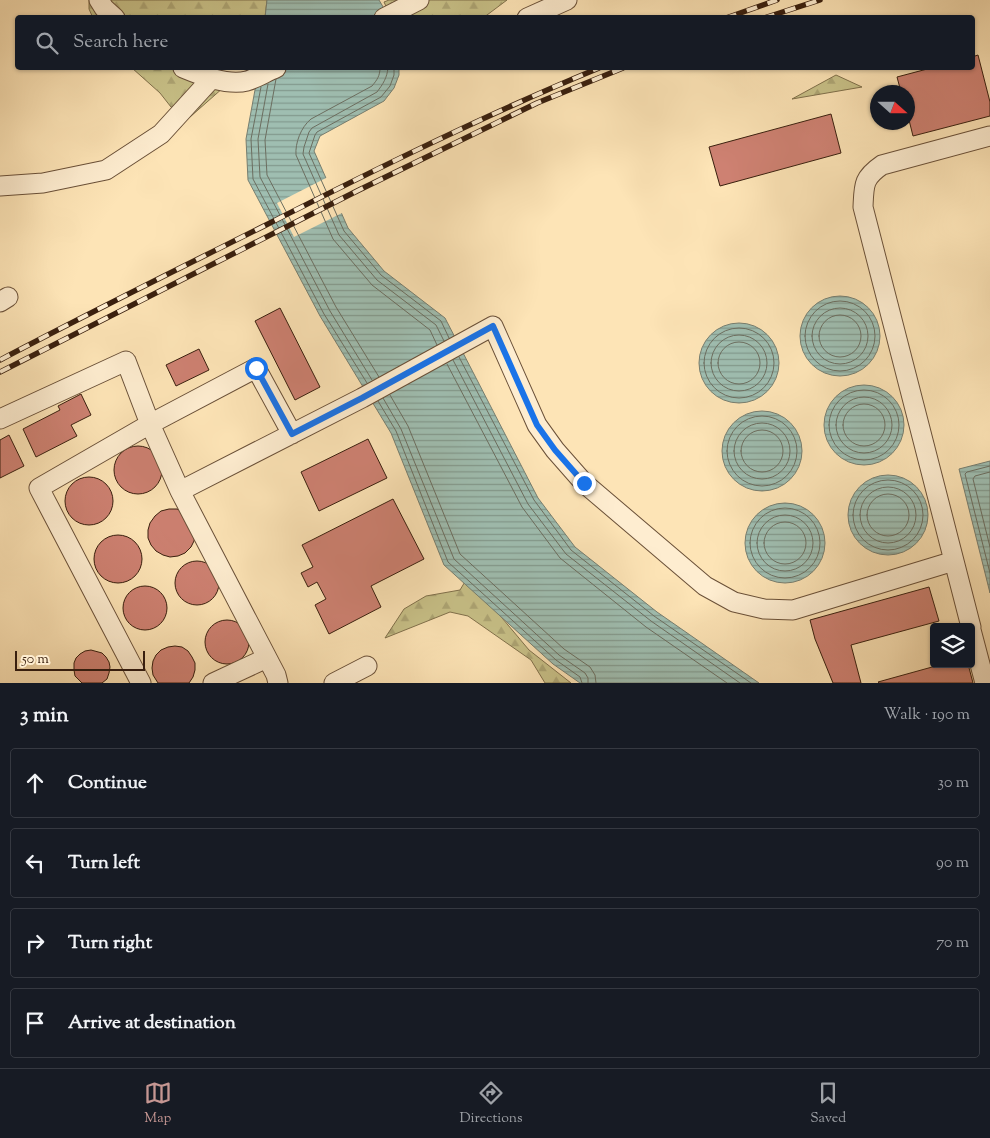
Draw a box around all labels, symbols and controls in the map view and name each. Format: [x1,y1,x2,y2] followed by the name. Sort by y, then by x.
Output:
[15,15,975,70] search box
[33,29,61,57] icon: search
[73,29,168,56] text: Search here
[870,85,915,130] north arrow
[245,357,268,380] route start
[573,472,596,495] route end
[930,623,975,668] map controls
[930,623,975,668] button: layers
[15,648,145,671] scale bar
[22,650,49,670] text: 50 m
[20,701,69,731] text: 3 min
[883,704,970,727] text: Walk · 190 m
[21,769,49,797] icon: ahead
[68,770,147,797] text: Continue
[938,772,969,795] text: 30 m
[21,849,49,877] icon: left
[68,850,140,877] text: Turn left
[936,852,969,875] text: 90 m
[21,929,49,957] icon: right
[68,930,152,957] text: Turn right
[936,932,969,955] text: 70 m
[21,1009,49,1037] icon: arrive
[68,1010,236,1037] text: Arrive at destination
[144,1079,172,1129] tab: Map
[459,1079,523,1129] tab: Directions
[810,1079,846,1129] tab: Saved

